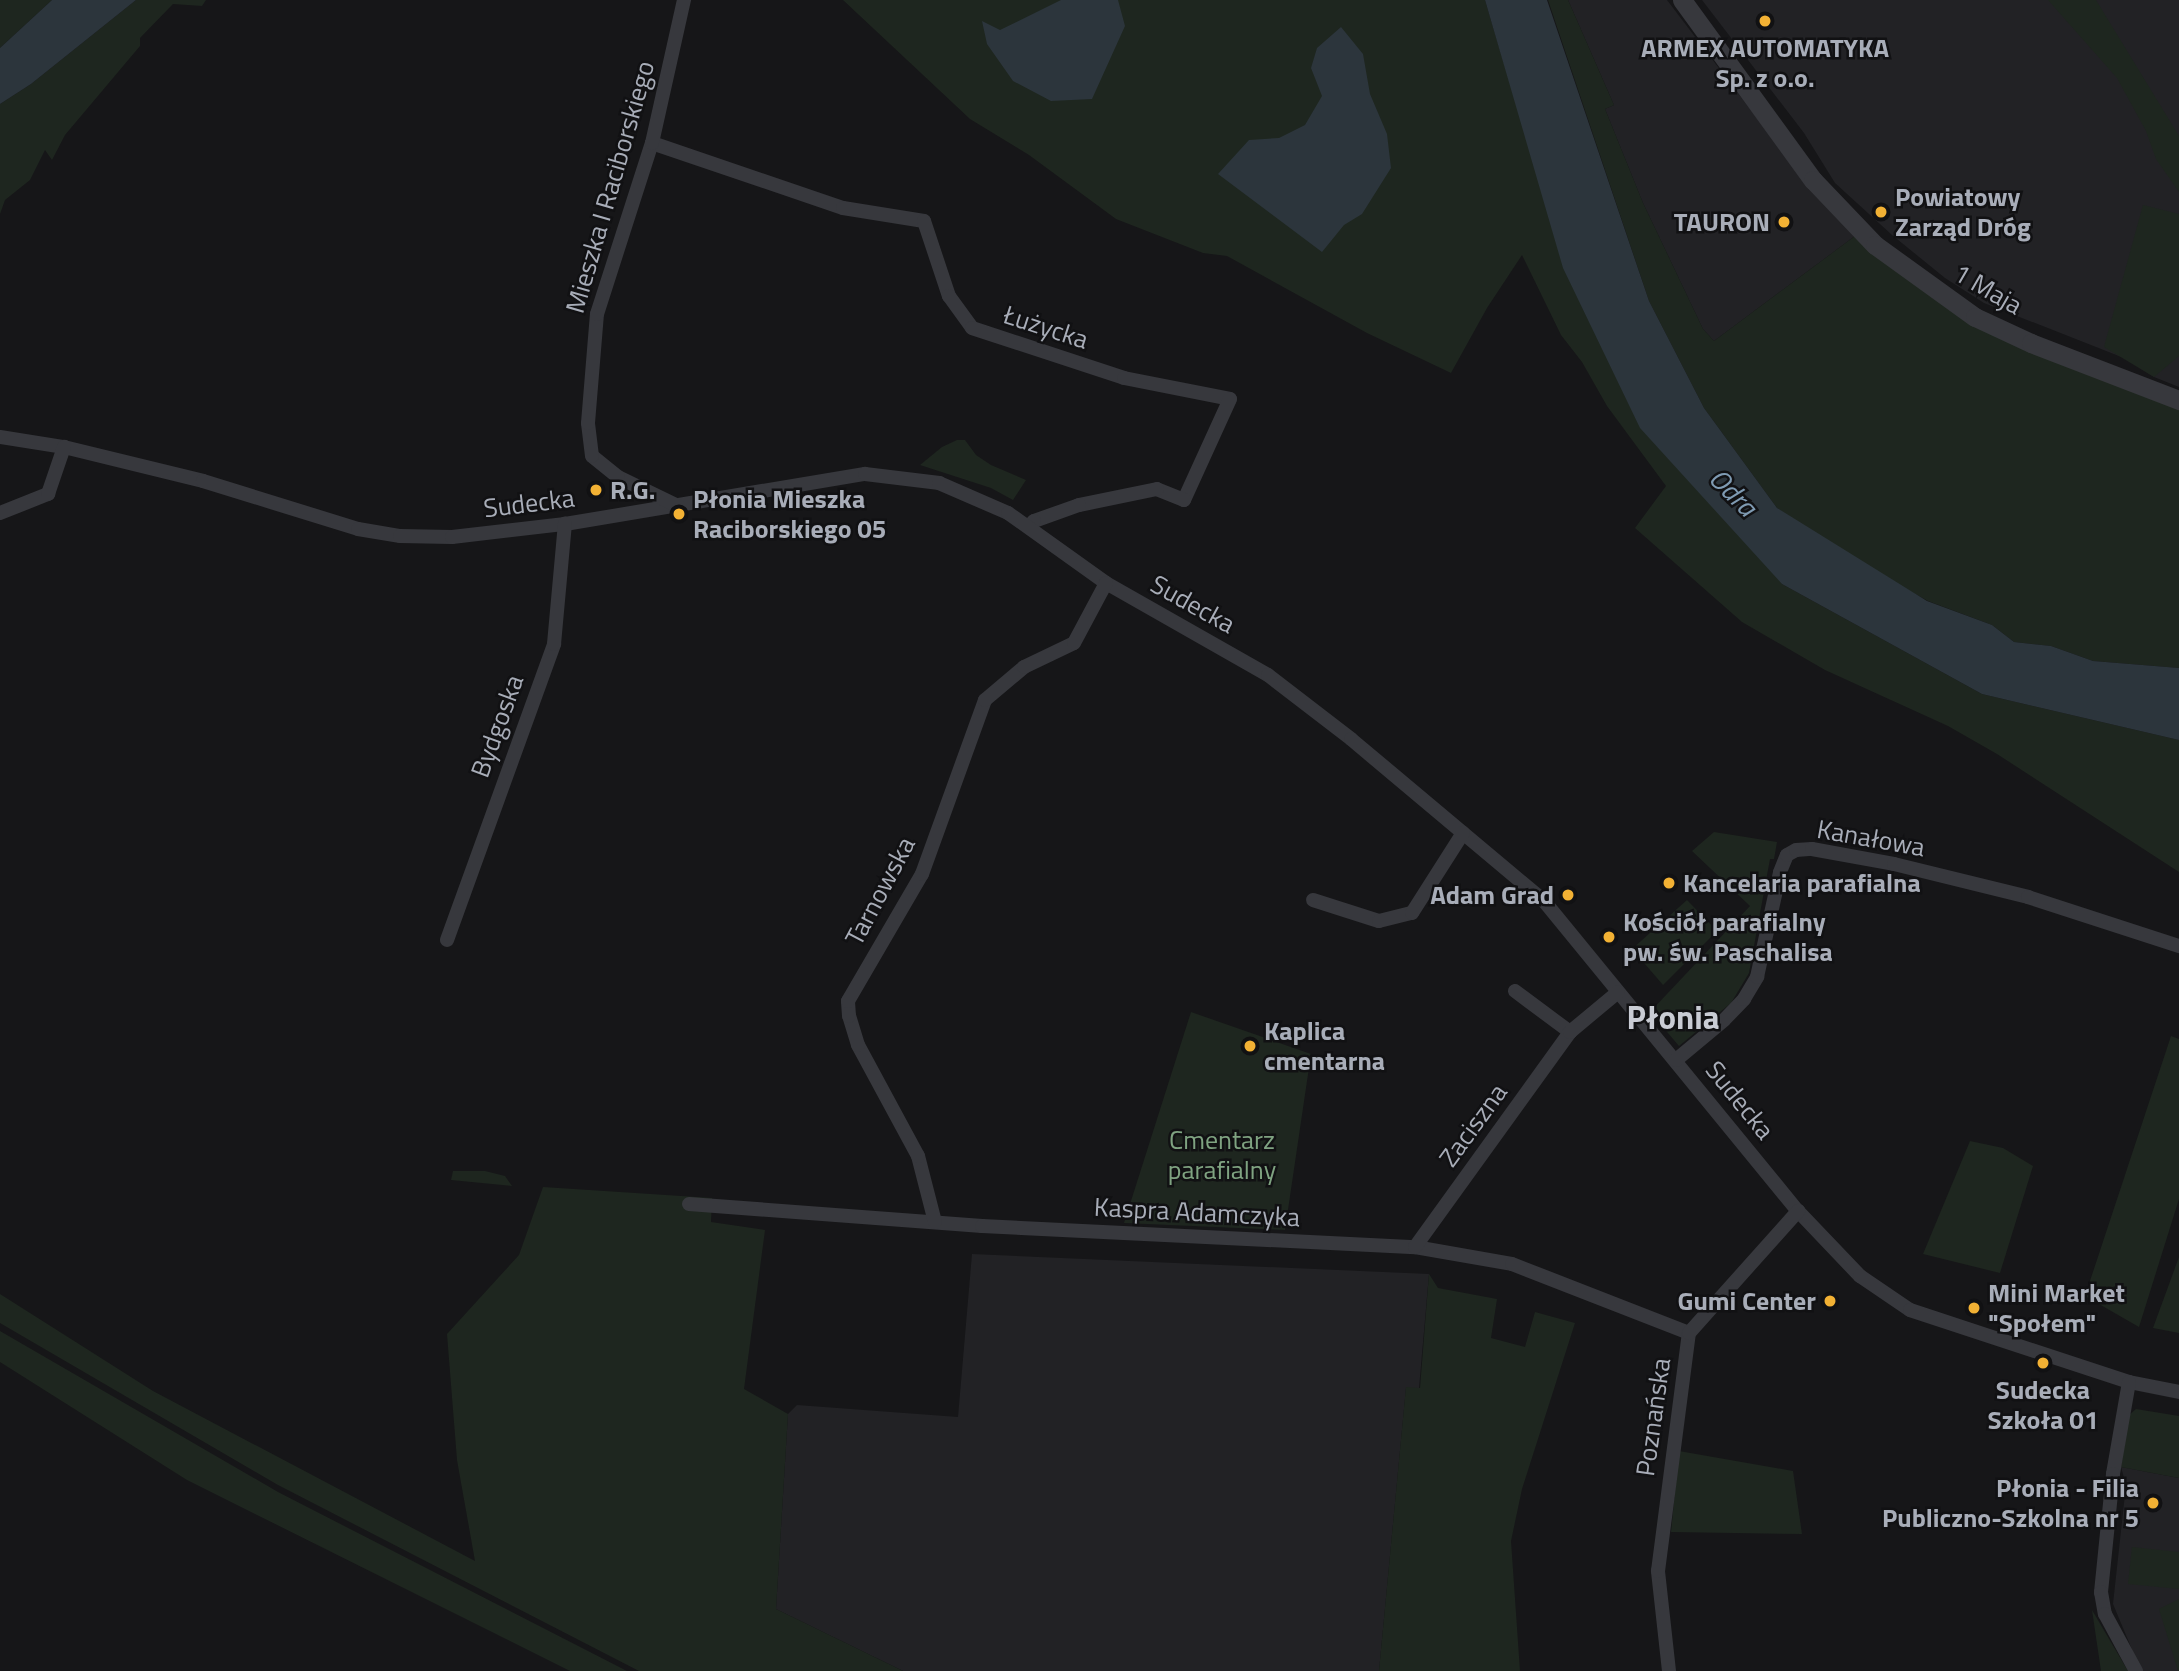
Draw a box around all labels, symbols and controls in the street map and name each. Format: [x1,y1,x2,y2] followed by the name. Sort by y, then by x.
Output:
[1757,13,1773,29] marker: ARMEX AUTOMATYKA Sp. z o.o.
[1641,32,1889,94] place label: ARMEX AUTOMATYKA Sp. z o.o.
[559,57,661,317] street label: Mieszka I Raciborskiego
[1895,181,2031,242] place label: Powiatowy Zarząd Dróg
[1873,204,1889,220] marker: Powiatowy Zarząd Dróg
[1674,206,1770,238] place label: TAURON
[1776,214,1792,230] marker: TAURON
[1948,257,2028,321] street label: 1 Maja
[1000,299,1092,355] street label: Łużycka
[1702,461,1764,523] water label: Odra
[610,474,655,506] place label: R.G.
[482,482,576,524] street label: Sudecka
[588,482,604,498] marker: R.G.
[693,483,886,544] place label: Płonia Mieszka Raciborskiego 05
[671,506,687,522] marker: Płonia Mieszka Raciborskiego 05
[1145,568,1241,640] street label: Sudecka
[464,671,530,781] street label: Bydgoska
[1815,813,1927,863] street label: Kanałowa
[838,832,922,950] street label: Tarnowska
[1683,867,1921,899] place label: Kancelaria parafialna
[1661,875,1677,891] marker: Kancelaria parafialna
[1430,879,1554,911] place label: Adam Grad
[1560,887,1576,903] marker: Adam Grad
[1623,906,1833,968] place label: Kościół parafialny pw. św. Paschalisa
[1601,929,1617,945] marker: Kościół parafialny pw. św. Paschalisa
[1626,998,1720,1038] district label: Płonia
[1264,1015,1385,1076] place label: Kaplica cmentarna
[1242,1038,1258,1054] marker: Kaplica cmentarna
[1699,1055,1781,1145] street label: Sudecka
[1432,1077,1514,1173] street label: Zaciszna
[1168,1124,1276,1186] park label: Cmentarz parafialny
[1093,1191,1301,1233] street label: Kaspra Adamczyka
[1988,1277,2125,1338] place label: Mini Market "Społem"
[1678,1285,1816,1317] place label: Gumi Center
[1822,1293,1838,1309] marker: Gumi Center
[1966,1300,1982,1316] marker: Mini Market "Społem"
[2035,1355,2051,1371] marker: Sudecka Szkoła 01
[1629,1356,1677,1478] street label: Poznańska
[1988,1374,2098,1436] place label: Sudecka Szkoła 01
[1882,1472,2139,1534] place label: Płonia - Filia Publiczno-Szkolna nr 5
[2145,1495,2161,1511] marker: Płonia - Filia Publiczno-Szkolna nr 5

